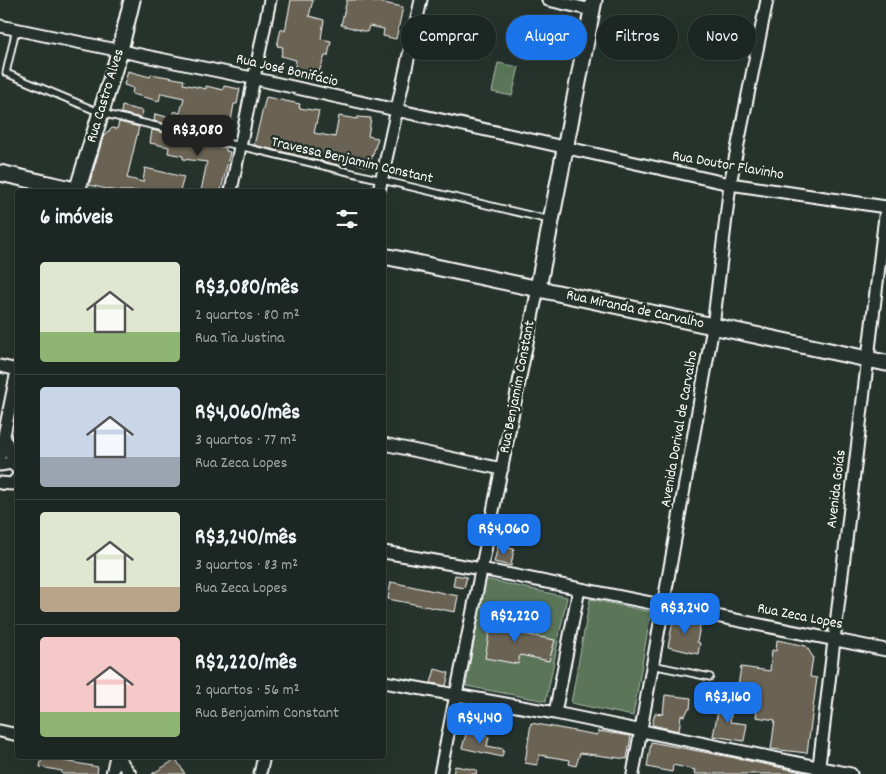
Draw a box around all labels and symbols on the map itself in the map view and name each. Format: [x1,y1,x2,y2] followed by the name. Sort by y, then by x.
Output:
[81,46,131,146] street label: Rua Castro Alves
[234,49,341,94] street label: Rua José Bonifácio
[152,114,244,157] pin: R$3,080
[269,132,435,190] street label: Travessa Benjamim Constant
[670,145,786,187] street label: Rua Doutor Flavinho
[564,285,706,335] street label: Rua Miranda de Carvalho
[494,318,542,455] street label: Rua Benjamim Constant
[655,349,705,509] street label: Avenida Dorival de Carvalho
[821,448,853,530] street label: Avenida Goiás
[458,514,550,556] pin: R$4,060
[639,592,731,635] pin: R$3,240
[755,598,845,636] street label: Rua Zeca Lopes
[469,600,561,643] pin: R$2,220
[682,682,774,724] pin: R$3,160
[434,702,526,745] pin: R$4,140

